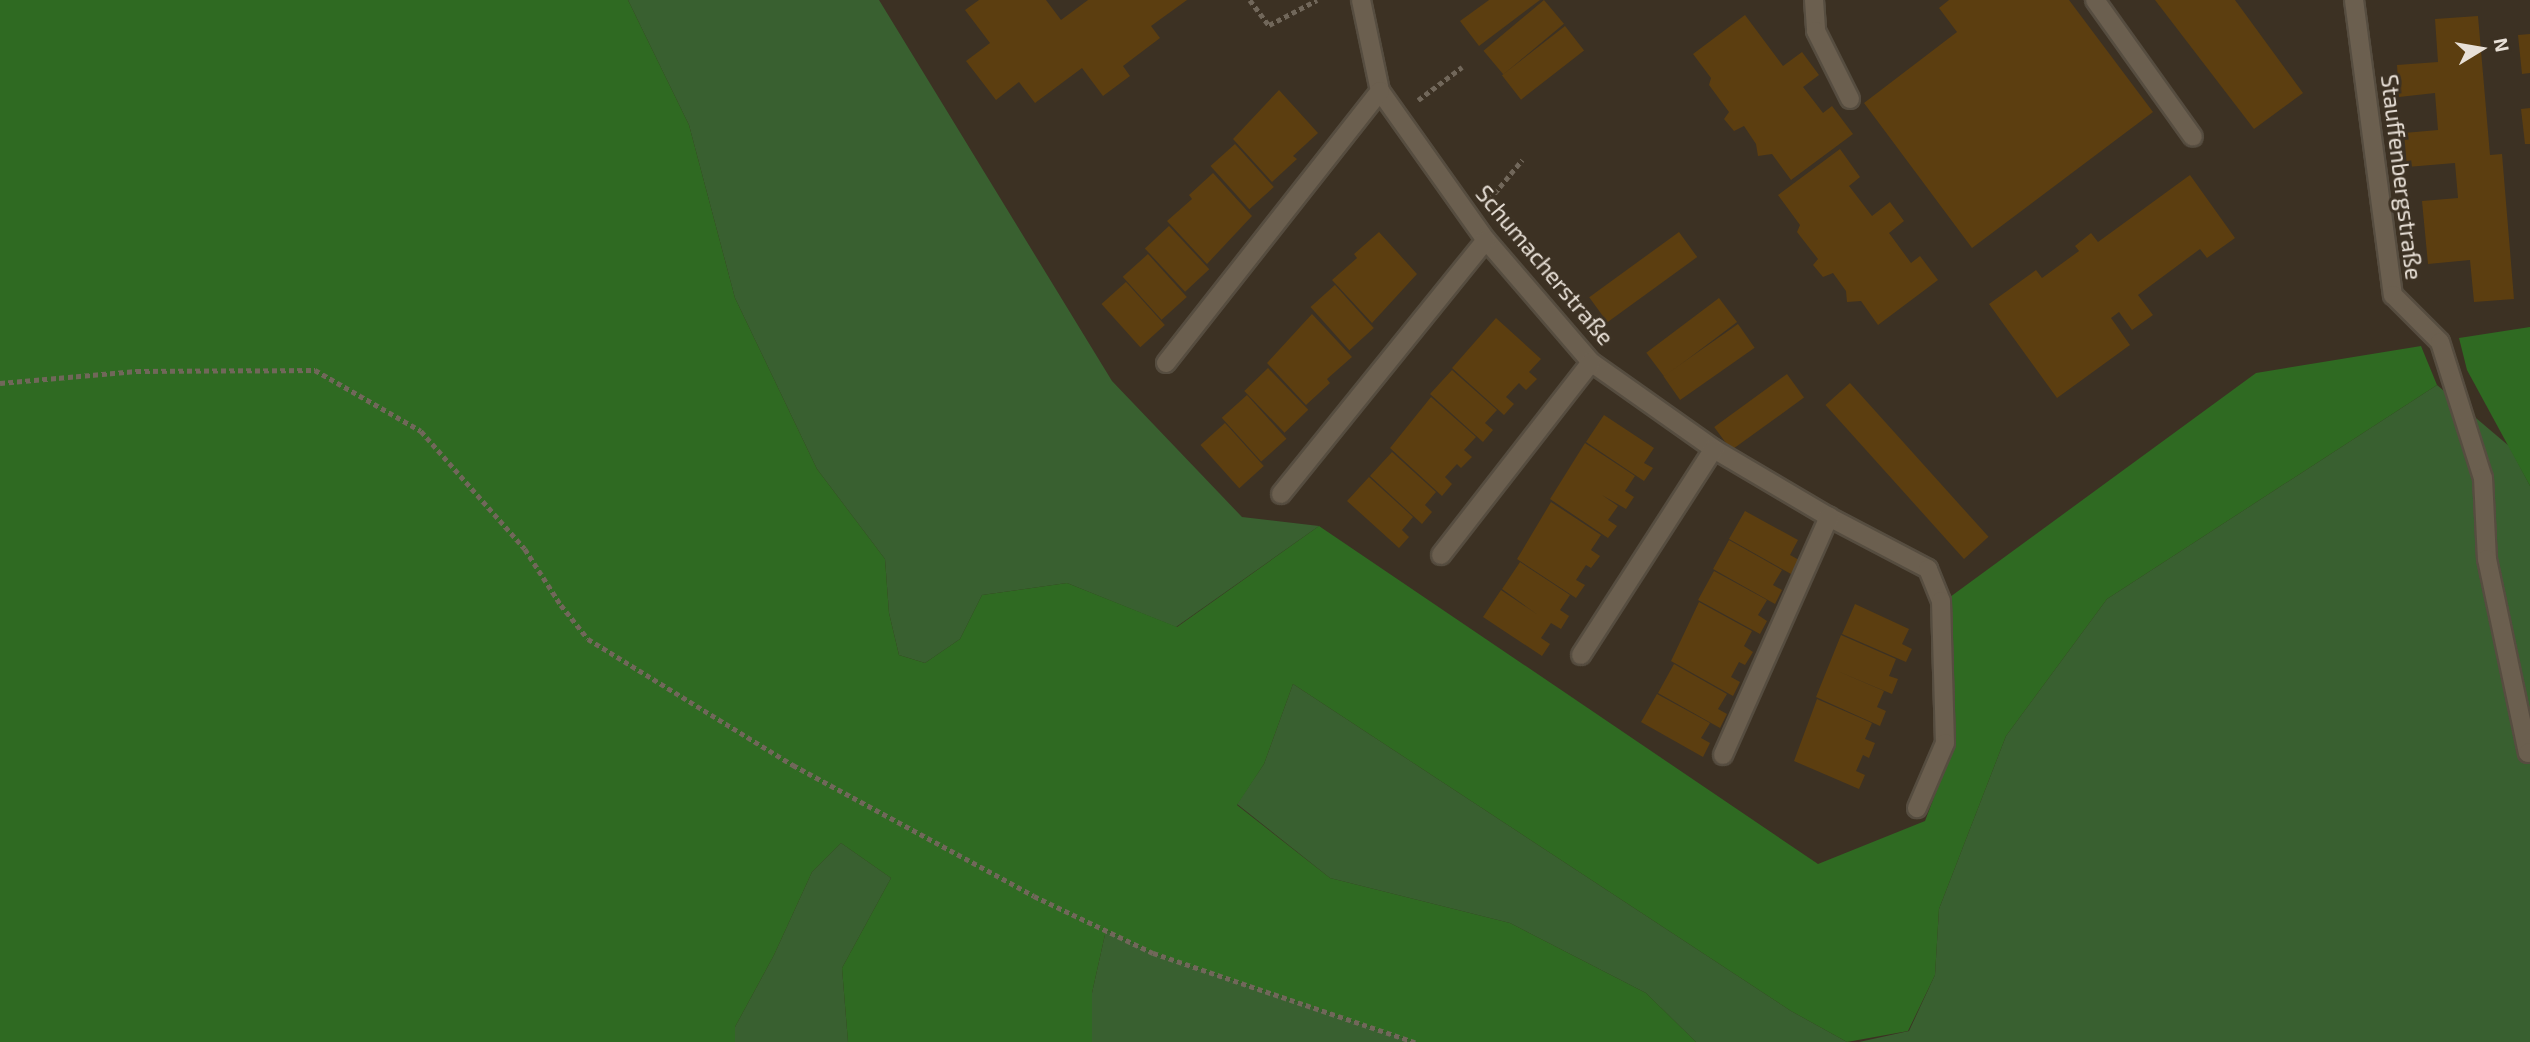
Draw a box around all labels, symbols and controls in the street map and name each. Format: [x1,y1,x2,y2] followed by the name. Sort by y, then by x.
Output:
[2446,14,2516,84] north arrow
[2490,36,2515,54] text: N
[2376,73,2428,281] street label: Stauffenbergstraße
[1470,180,1620,350] street label: Schumacherstraße

